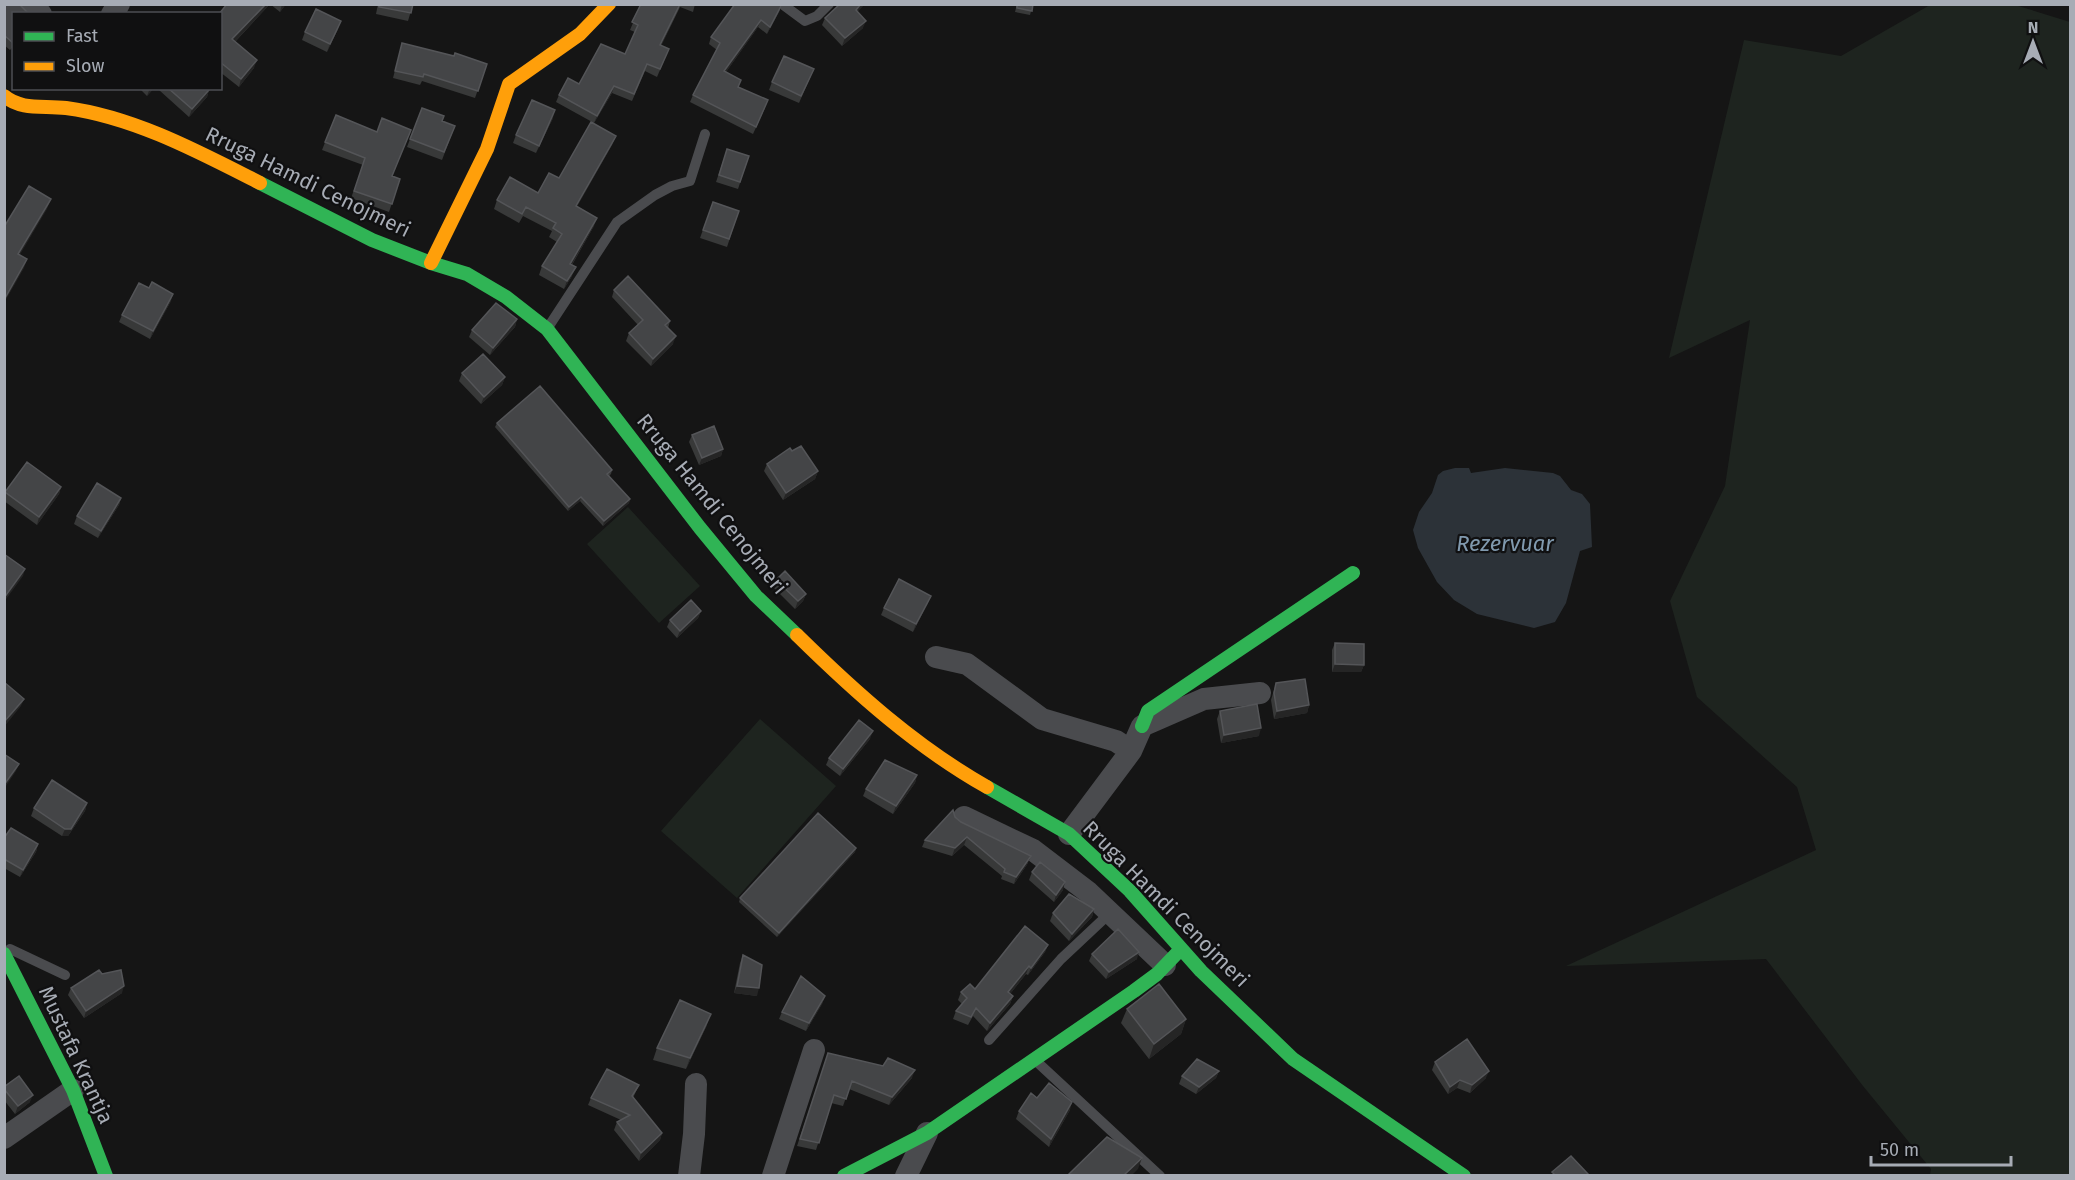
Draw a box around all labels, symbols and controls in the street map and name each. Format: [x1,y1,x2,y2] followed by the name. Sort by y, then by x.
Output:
[12,12,222,90] legend
[2003,12,2063,72] north arrow
[2028,18,2038,37] text: N
[66,25,99,47] text: Fast
[66,55,105,77] text: Slow
[201,121,415,243] street label: Rruga Hamdi Cenojmeri
[631,408,793,600] street label: Rruga Hamdi Cenojmeri
[1456,530,1554,557] water label: Rezervuar
[1077,815,1255,993] street label: Rruga Hamdi Cenojmeri
[33,982,119,1128] street label: Mustafa Krantja
[1871,1129,2010,1167] scale bar
[1880,1139,1919,1161] text: 50 m

